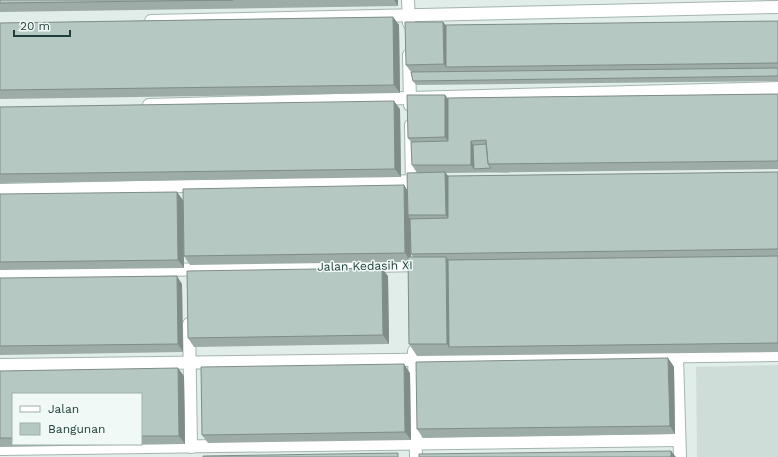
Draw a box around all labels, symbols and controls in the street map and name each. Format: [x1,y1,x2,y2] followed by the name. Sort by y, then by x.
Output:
[14,12,70,38] scale bar
[20,19,50,33] text: 20 m
[317,258,413,274] street label: Jalan Kedasih XI
[12,393,142,445] legend
[48,402,79,416] text: Jalan
[48,422,106,436] text: Bangunan

